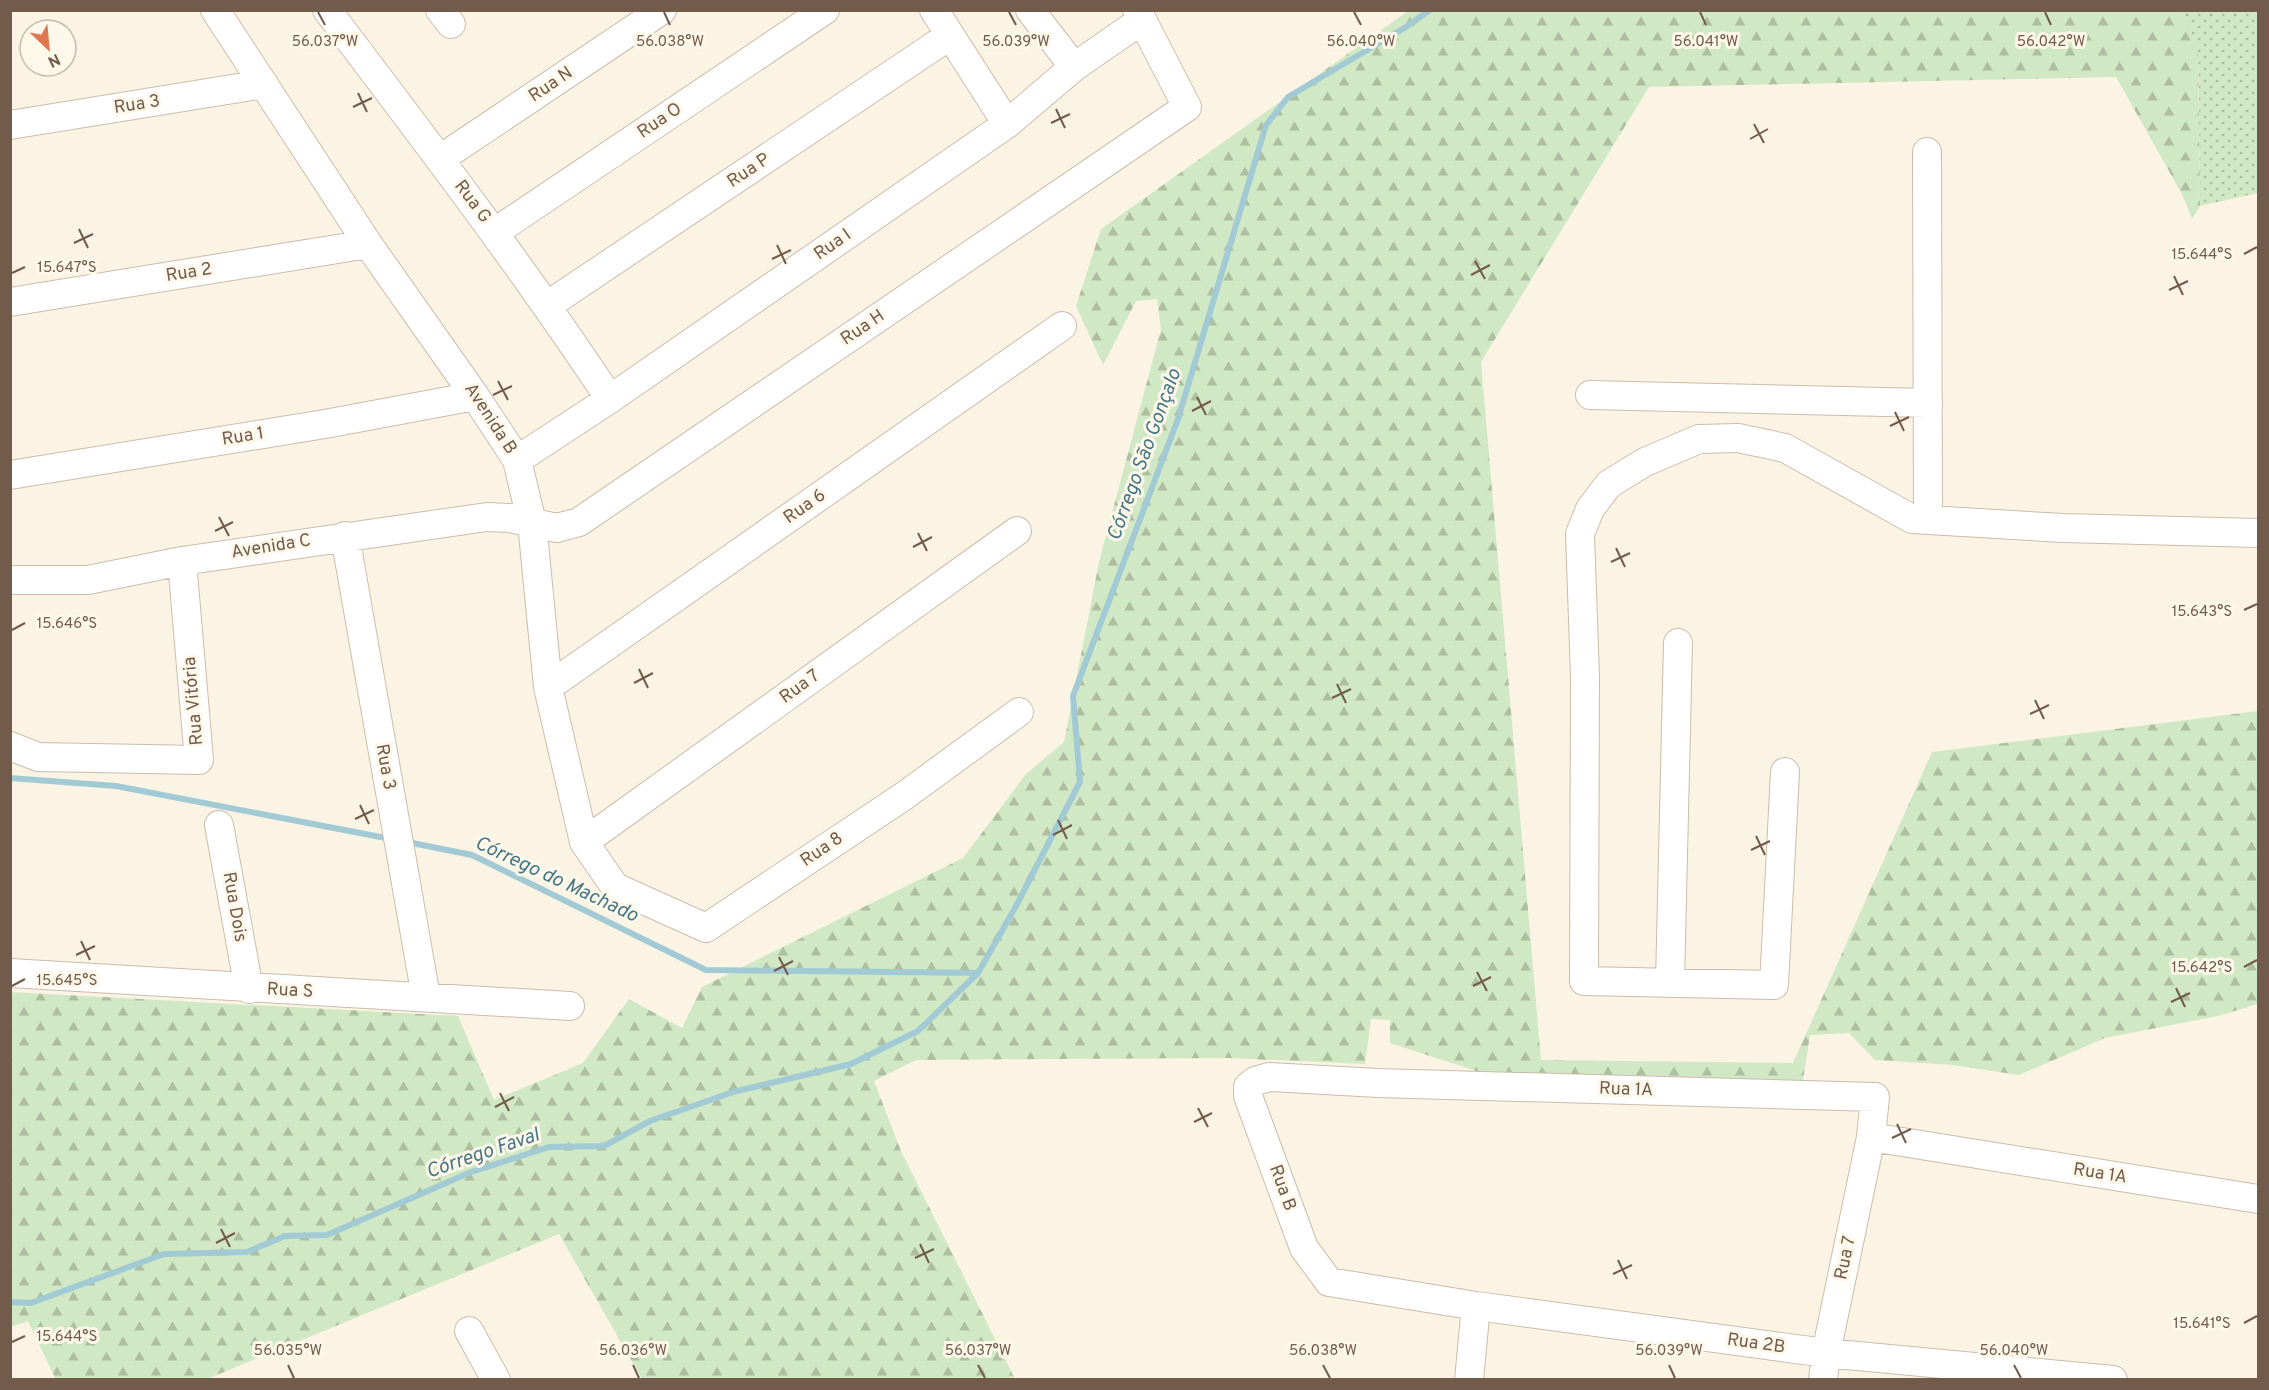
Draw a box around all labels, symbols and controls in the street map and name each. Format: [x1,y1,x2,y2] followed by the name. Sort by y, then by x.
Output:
[18,18,78,78] north arrow
[292,33,358,52] text: 56.037°W
[636,33,704,52] text: 56.038°W
[982,33,1050,52] text: 56.039°W
[1327,33,1395,52] text: 56.040°W
[1674,33,1738,52] text: 56.041°W
[2017,33,2085,52] text: 56.042°W
[44,48,63,71] text: N
[525,62,577,108] street label: Rua N
[112,90,162,120] street label: Rua 3
[633,98,687,144] street label: Rua O
[723,148,775,194] street label: Rua P
[448,176,496,228] street label: Rua G
[810,224,856,266] street label: Rua I
[2172,246,2233,265] text: 15.644°S
[164,258,214,288] street label: Rua 2
[37,259,97,278] text: 15.647°S
[837,305,889,351] street label: Rua H
[1102,365,1188,544] water label: Córrego São Gonçalo
[458,379,522,459] street label: Avenida B
[220,422,266,452] street label: Rua 1
[779,484,831,530] street label: Rua 6
[229,529,313,565] street label: Avenida C
[2172,603,2232,622] text: 15.643°S
[37,615,97,634] text: 15.646°S
[179,656,209,746] street label: Rua Vitória
[775,665,825,709] street label: Rua 7
[370,742,400,792] street label: Rua 3
[796,827,848,873] street label: Rua 8
[470,831,642,929] water label: Córrego do Machado
[217,870,251,944] street label: Rua Dois
[2172,959,2232,978] text: 15.642°S
[37,972,98,991] text: 15.645°S
[266,978,314,1004] street label: Rua S
[1599,1078,1653,1102] street label: Rua 1A
[423,1122,544,1186] water label: Córrego Faval
[2072,1158,2128,1190] street label: Rua 1A
[1263,1162,1301,1214] street label: Rua B
[1830,1234,1862,1282] street label: Rua 7
[2173,1315,2231,1334] text: 15.641°S
[37,1328,98,1347] text: 15.644°S
[1725,1329,1787,1359] street label: Rua 2B
[254,1342,322,1361] text: 56.035°W
[599,1342,667,1361] text: 56.036°W
[945,1342,1011,1361] text: 56.037°W
[1289,1342,1357,1361] text: 56.038°W
[1635,1342,1703,1361] text: 56.039°W
[1980,1342,2048,1361] text: 56.040°W

